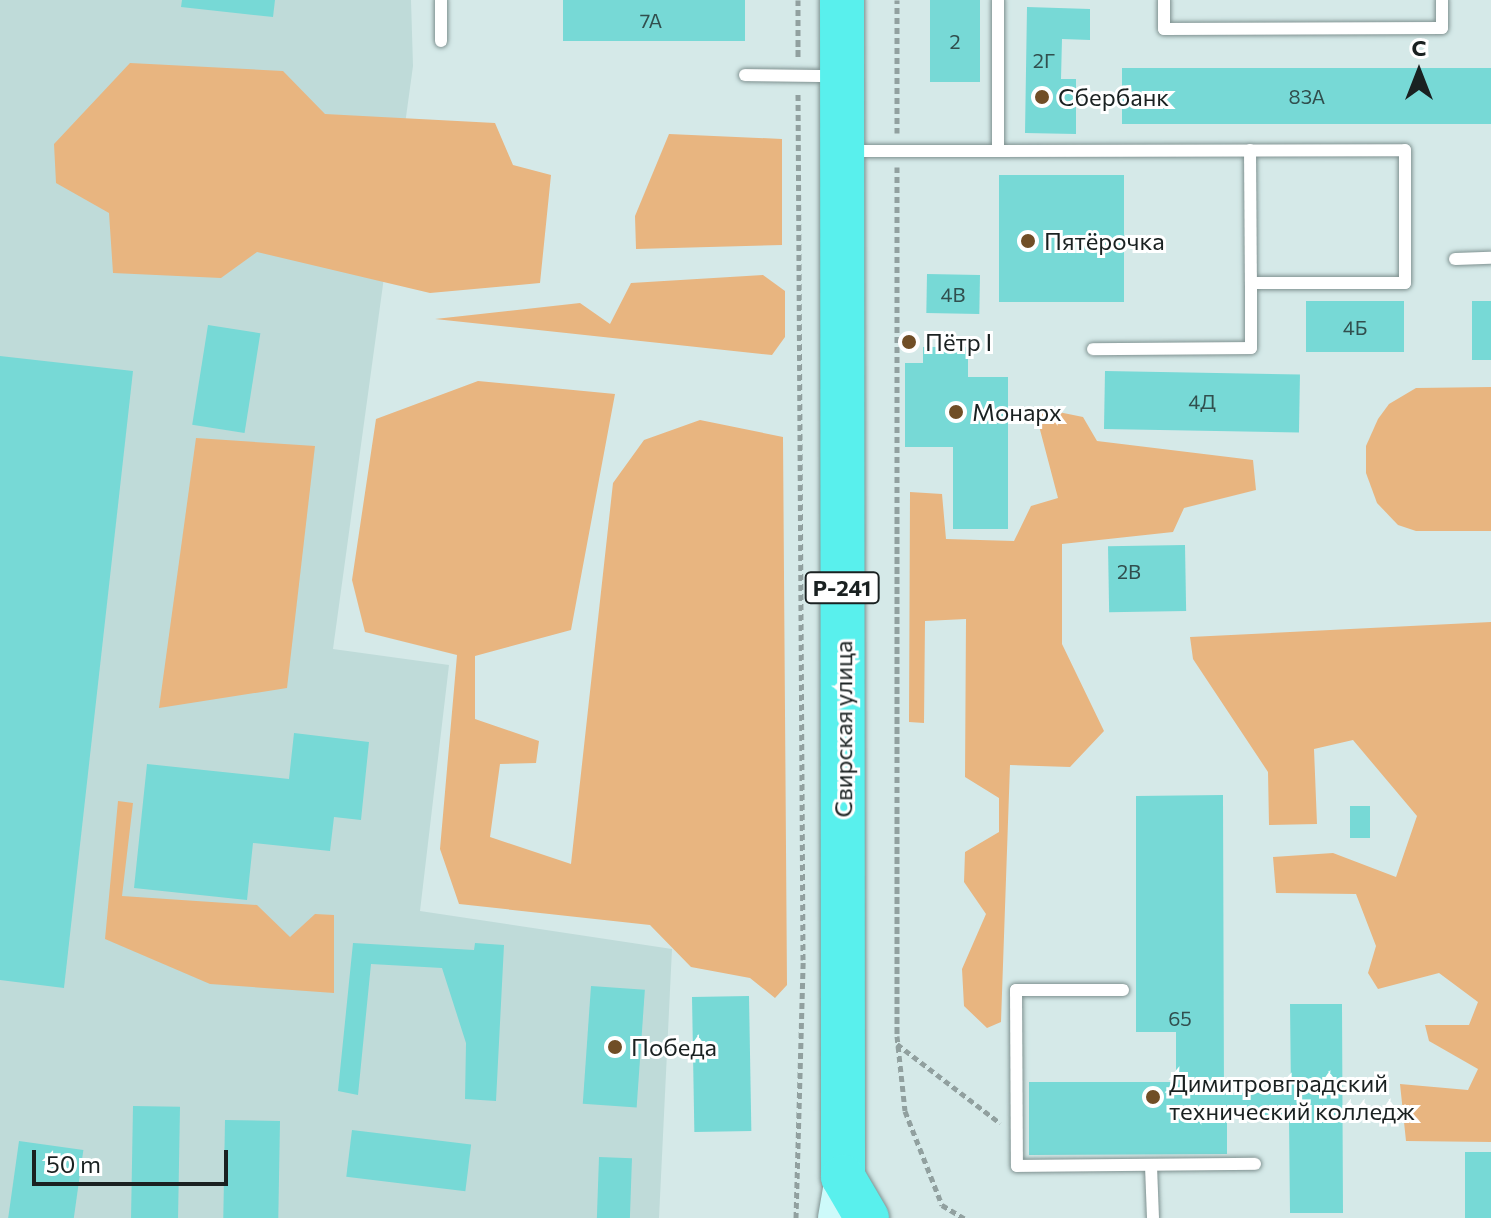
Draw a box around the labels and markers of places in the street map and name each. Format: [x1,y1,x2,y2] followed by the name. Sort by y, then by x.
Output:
[1058,83,1169,111] place label: Сбербанк
[1033,88,1051,106] marker: Сбербанк
[1044,227,1165,255] place label: Пятёрочка
[1019,232,1037,250] marker: Пятёрочка
[925,328,992,356] place label: Пётр I
[900,333,918,351] marker: Пётр I
[972,398,1062,426] place label: Монарх
[947,403,965,421] marker: Монарх
[631,1033,717,1061] place label: Победа
[606,1038,624,1056] marker: Победа
[1169,1069,1415,1125] place label: Димитровградский технический колледж
[1144,1088,1162,1106] marker: Димитровградский технический колледж

